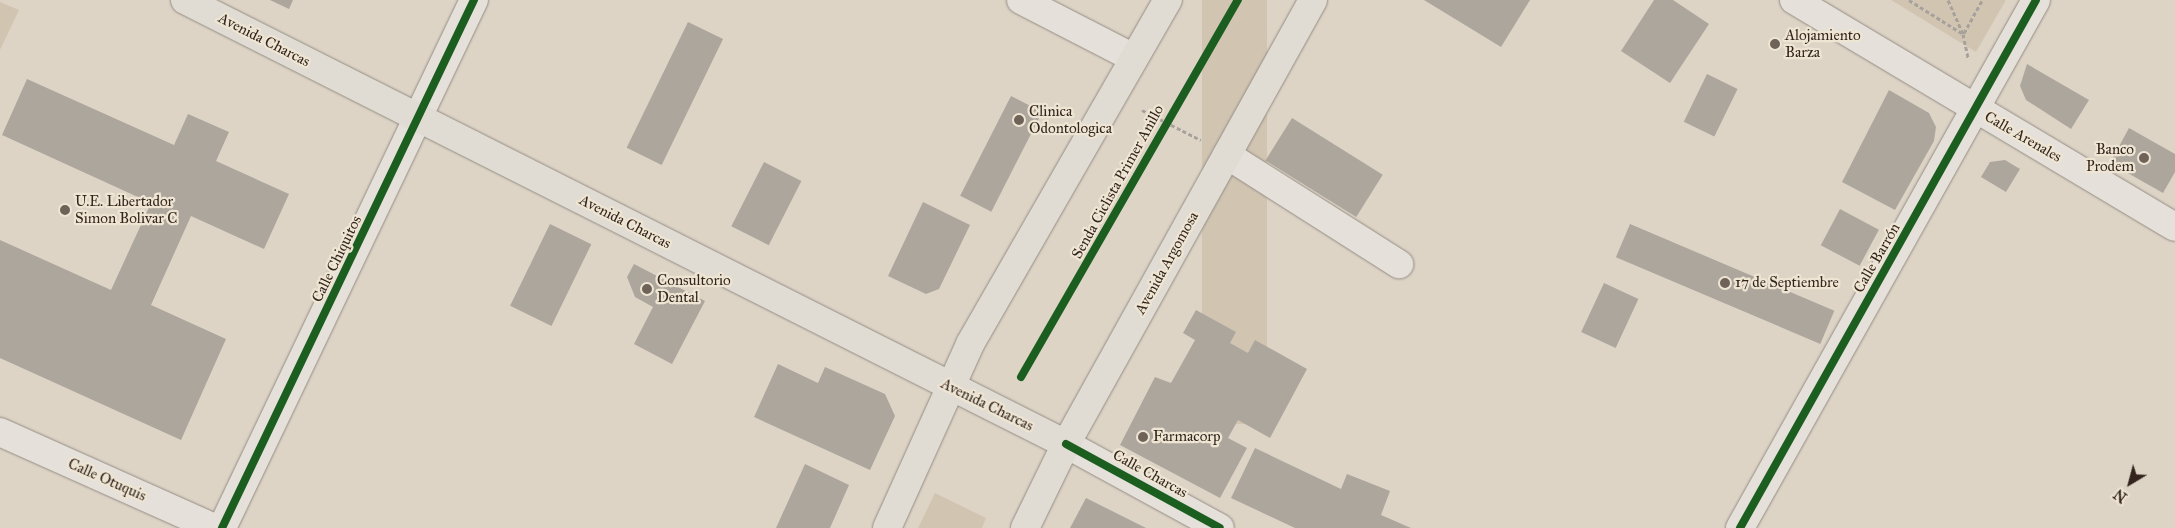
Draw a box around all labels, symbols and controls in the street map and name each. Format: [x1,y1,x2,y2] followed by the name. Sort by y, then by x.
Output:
[215,9,313,71] street label: Avenida Charcas
[1785,26,1861,61] place label: Alojamiento Barza
[1769,38,1781,50] marker: Alojamiento Barza
[1029,102,1112,137] place label: Clinica Odontologica
[1068,102,1168,262] street label: Senda Ciclista Primer Anillo
[1981,108,2065,166] street label: Calle Arenales
[1013,114,1025,126] marker: Clinica Odontologica
[2086,140,2134,175] place label: Banco Prodem
[2138,152,2150,164] marker: Banco Prodem
[576,191,674,253] street label: Avenida Charcas
[75,192,177,227] place label: U.E. Libertador Simon Bolivar C
[59,204,71,216] marker: U.E. Libertador Simon Bolivar C
[1131,209,1203,317] street label: Avenida Argomosa
[308,213,366,305] street label: Calle Chiquitos
[1850,220,1904,296] street label: Calle Barrón
[657,271,731,306] place label: Consultorio Dental
[1735,274,1839,292] place label: 17 de Septiembre
[1719,277,1731,289] marker: 17 de Septiembre
[641,283,653,295] marker: Consultorio Dental
[938,375,1036,435] street label: Avenida Charcas
[1153,428,1220,446] place label: Farmacorp
[1137,431,1149,443] marker: Farmacorp
[1109,446,1191,502] street label: Calle Charcas
[65,455,149,505] street label: Calle Otuquis
[2105,458,2155,508] north arrow
[2111,485,2131,506] text: N

